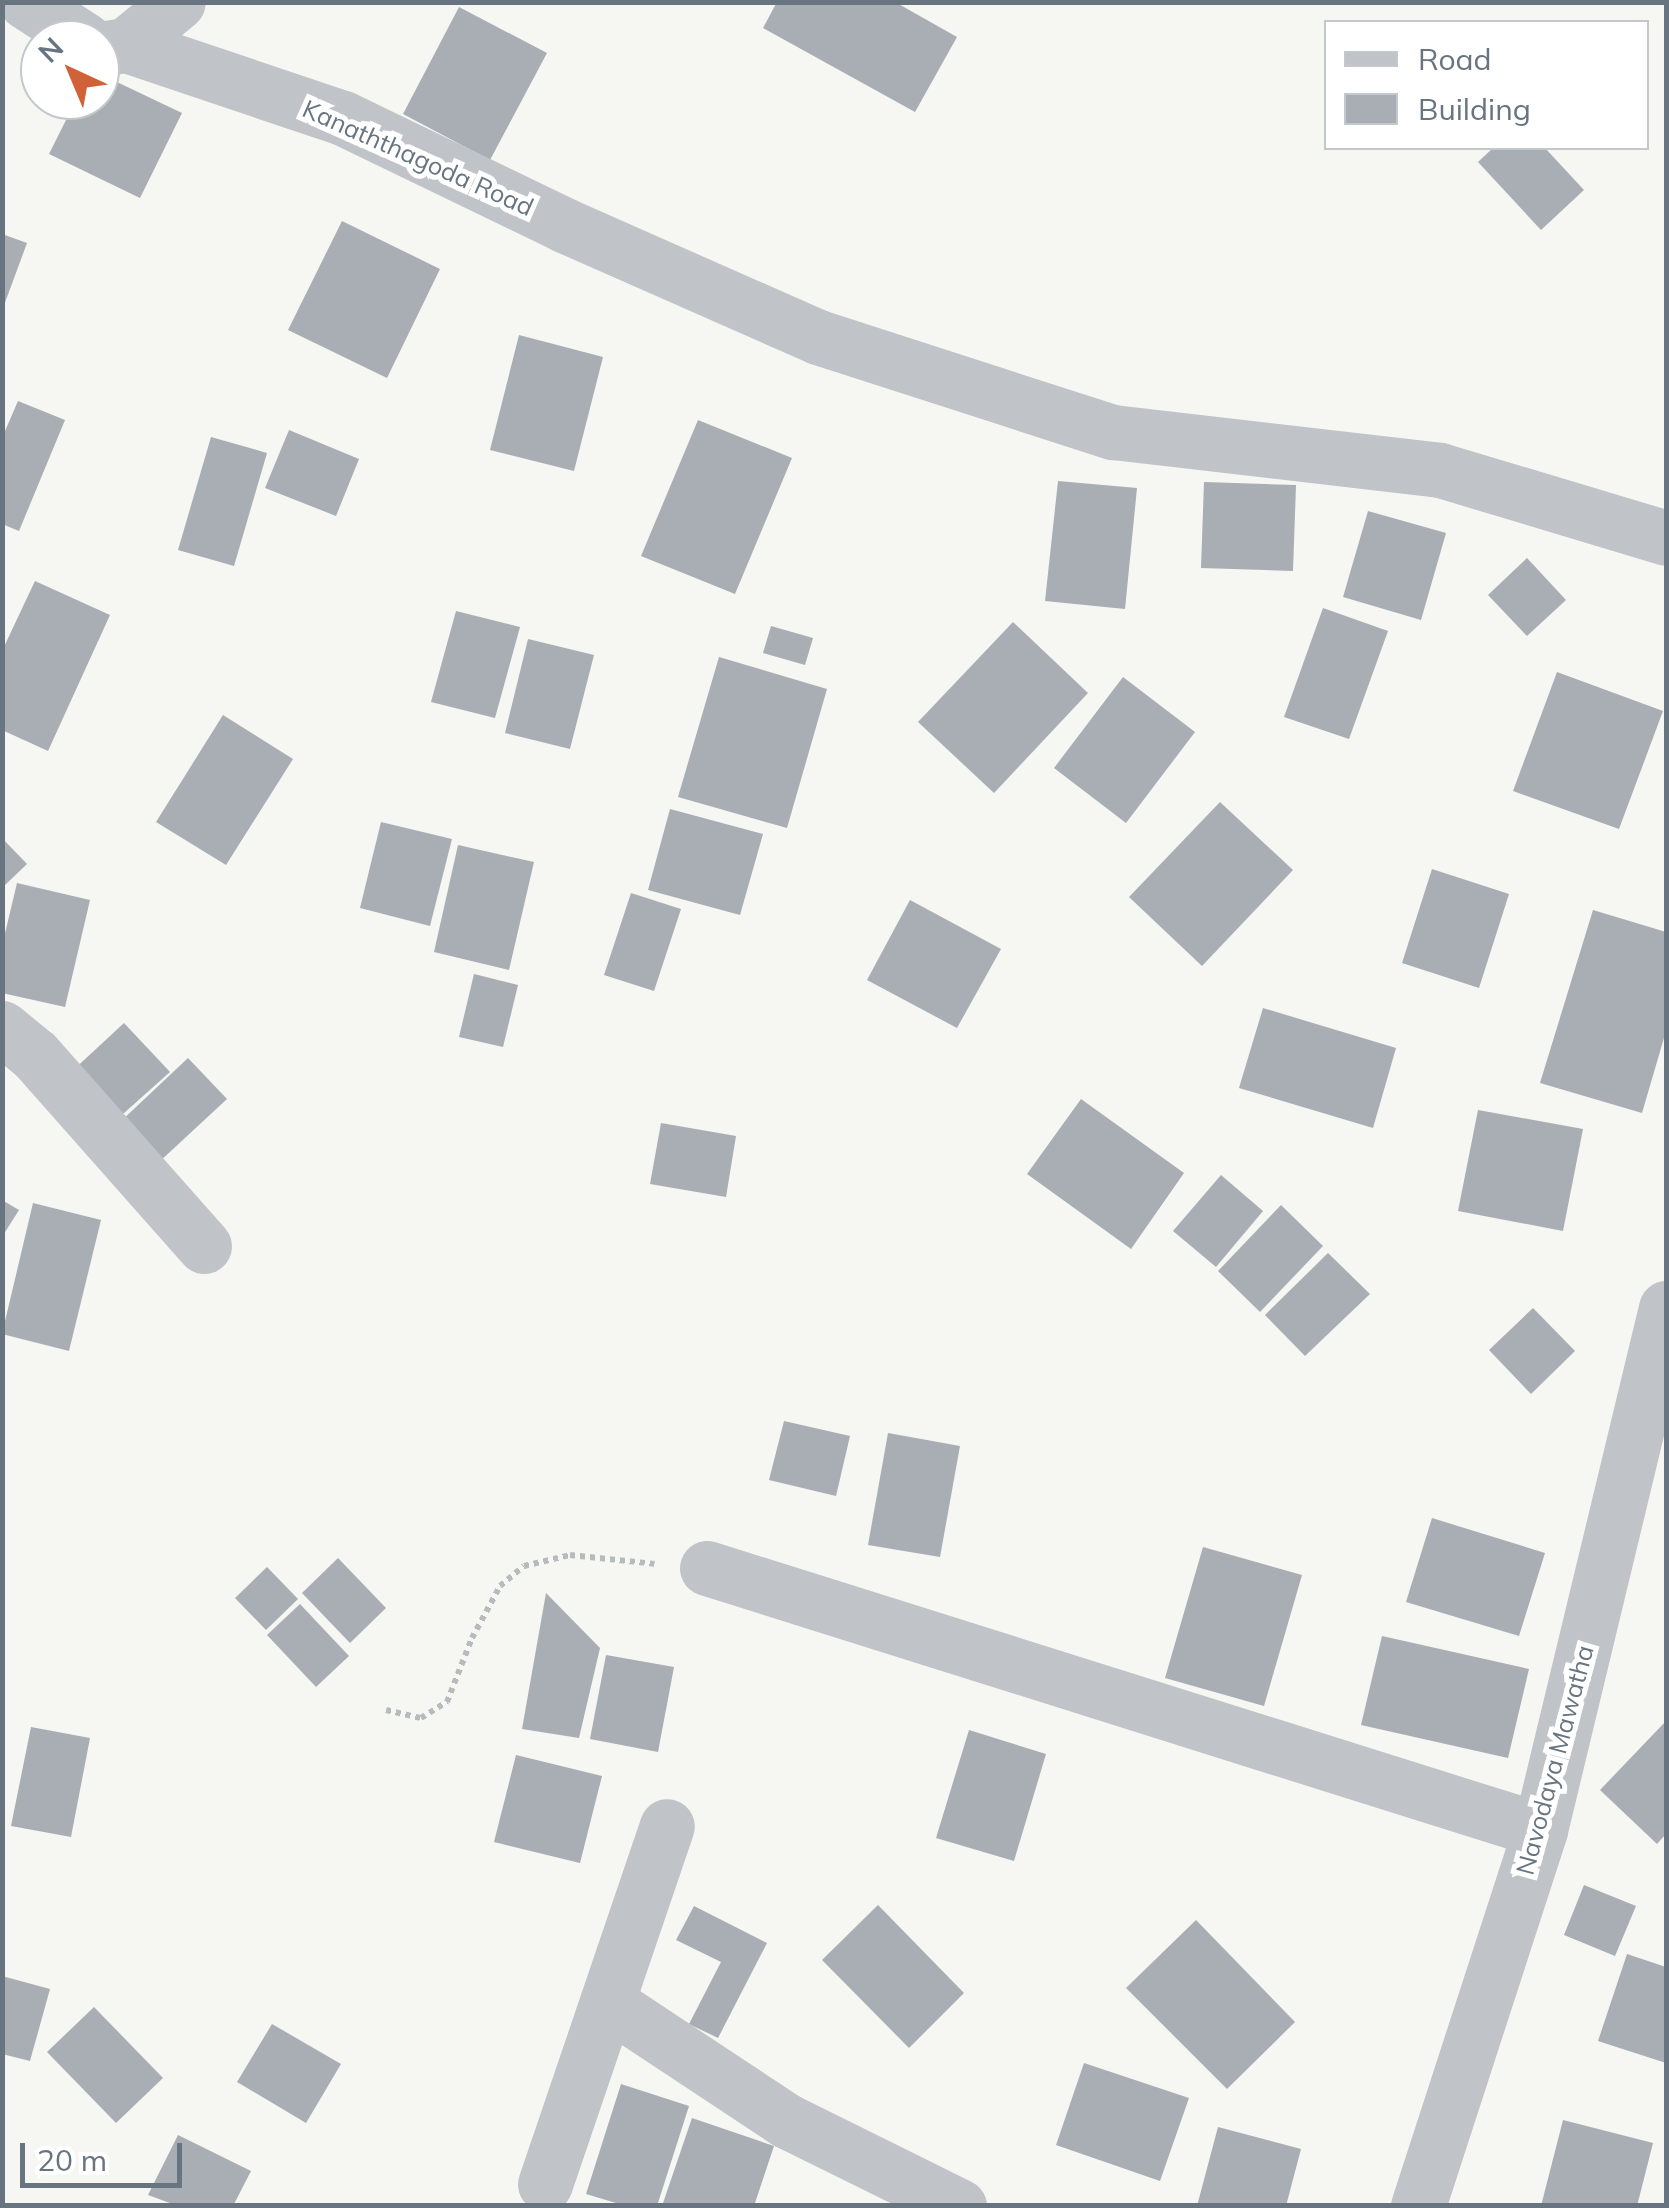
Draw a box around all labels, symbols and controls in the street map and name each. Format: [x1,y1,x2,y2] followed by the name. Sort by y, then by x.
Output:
[20,20,120,120] north arrow
[1324,20,1649,150] legend
[30,30,70,69] text: N
[1418,40,1492,78] text: Road
[1418,90,1531,128] text: Building
[298,94,538,222] street label: Kanaththagoda Road
[1510,1642,1600,1878] street label: Navodaya Mawatha
[25,2123,188,2185] scale bar
[37,2141,107,2179] text: 20 m

